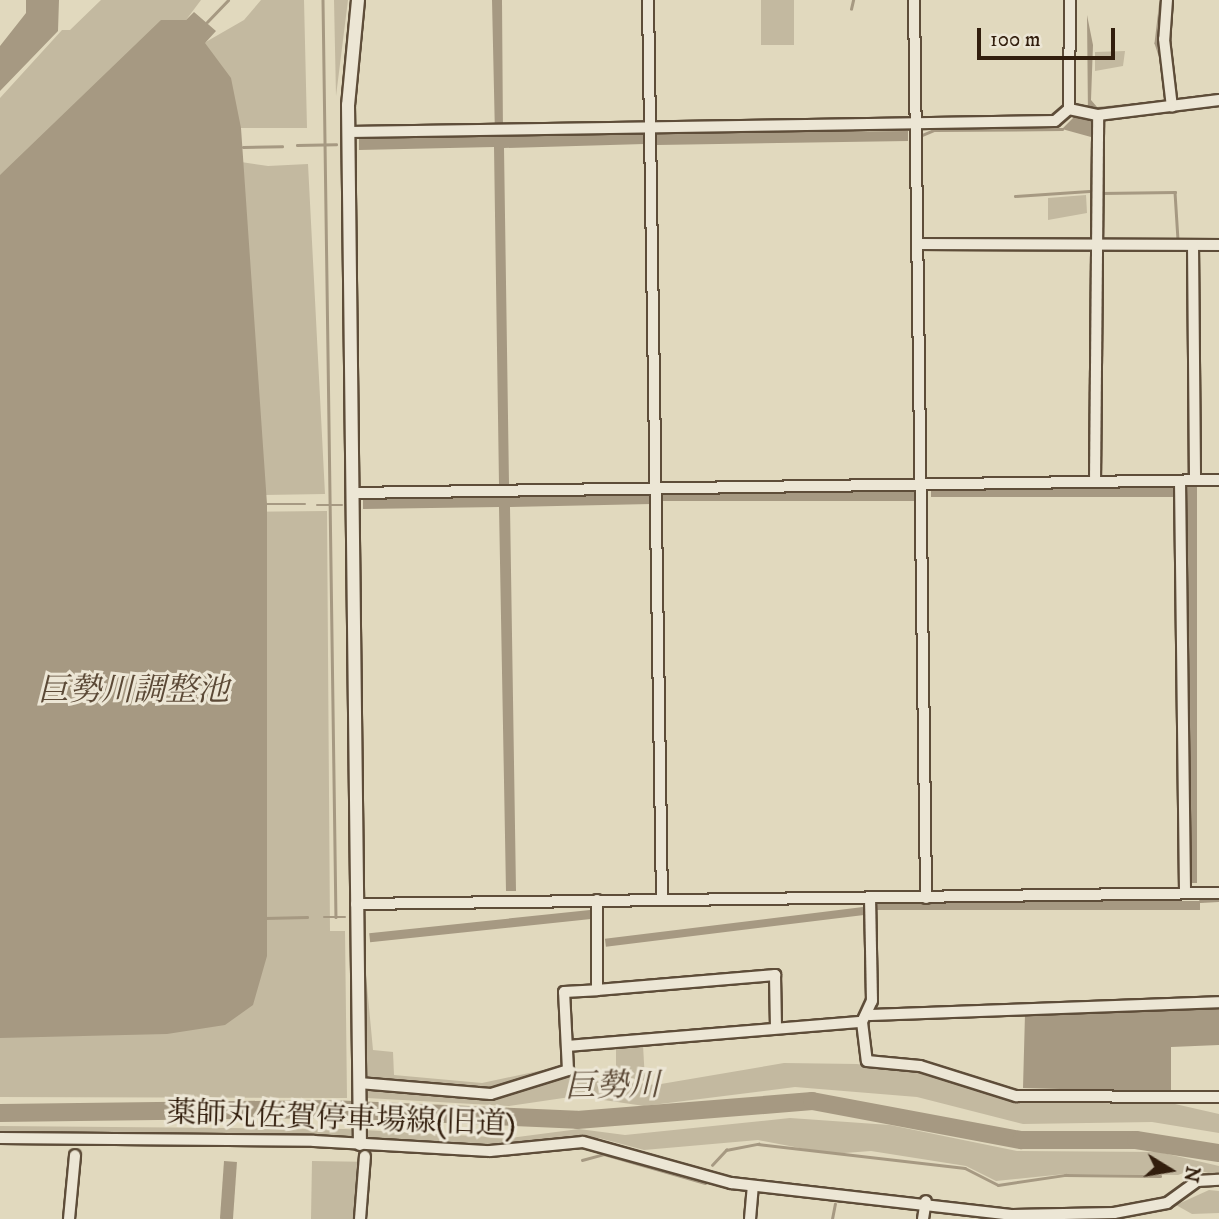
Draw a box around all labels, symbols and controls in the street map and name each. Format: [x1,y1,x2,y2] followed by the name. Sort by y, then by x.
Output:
[981,14,1119,58] scale bar
[990,27,1041,53] text: 100 m
[37,672,229,710] water label: 巨勢川調整池
[564,1067,660,1107] water label: 巨勢川
[165,1096,517,1144] street label: 薬師丸佐賀停車場線(旧道)
[1135,1135,1205,1205] north arrow
[1178,1164,1204,1184] text: N

